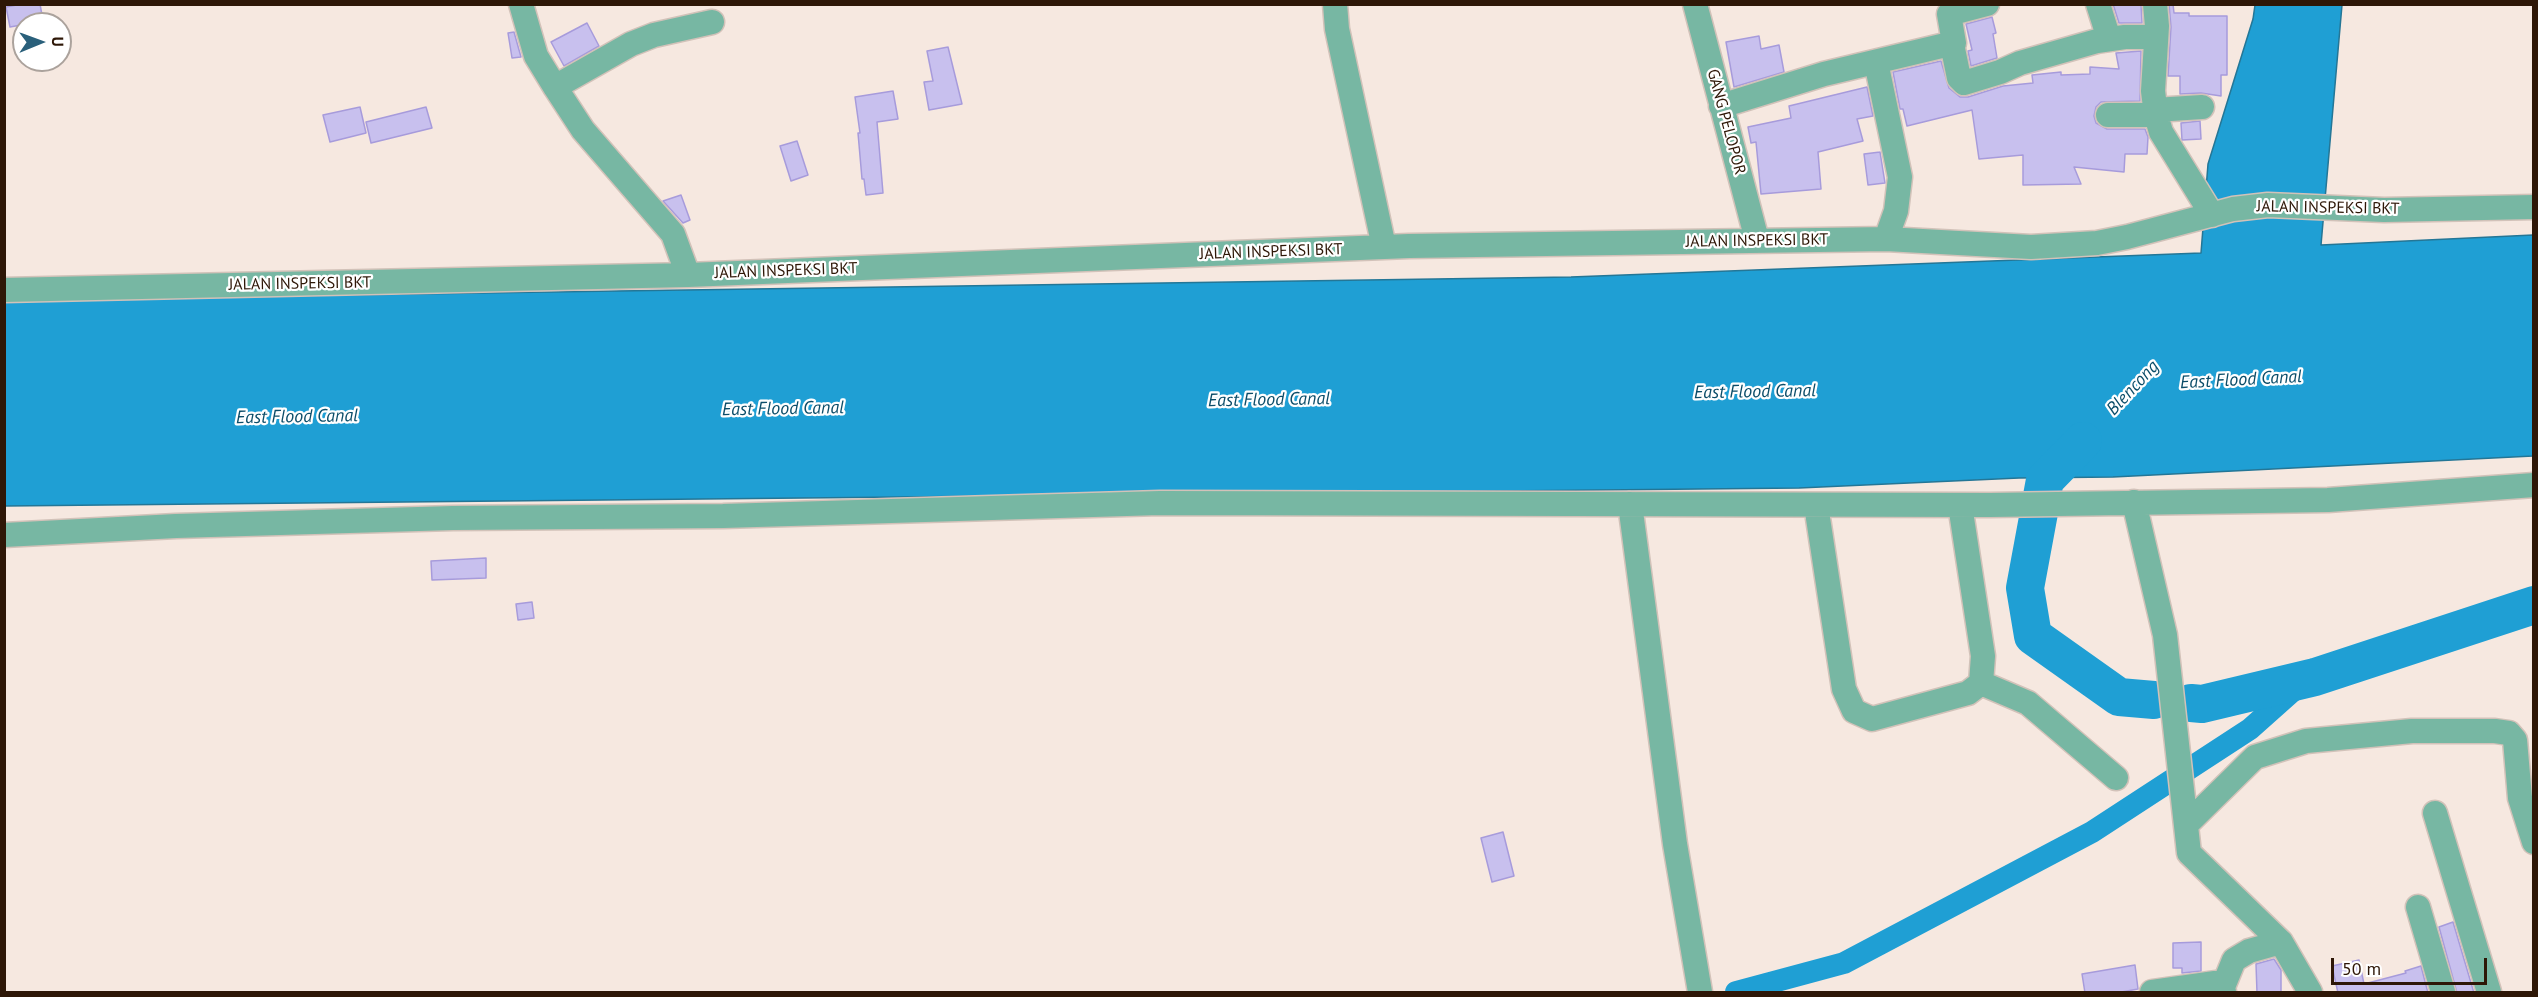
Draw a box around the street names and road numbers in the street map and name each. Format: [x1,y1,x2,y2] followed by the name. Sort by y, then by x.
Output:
[1703,67,1749,177] street label: GANG PELOPOR
[2256,197,2400,219] street label: JALAN INSPEKSI BKT
[1685,230,1829,252] street label: JALAN INSPEKSI BKT
[1199,240,1343,264] street label: JALAN INSPEKSI BKT
[714,259,858,283] street label: JALAN INSPEKSI BKT
[228,273,372,295] street label: JALAN INSPEKSI BKT

